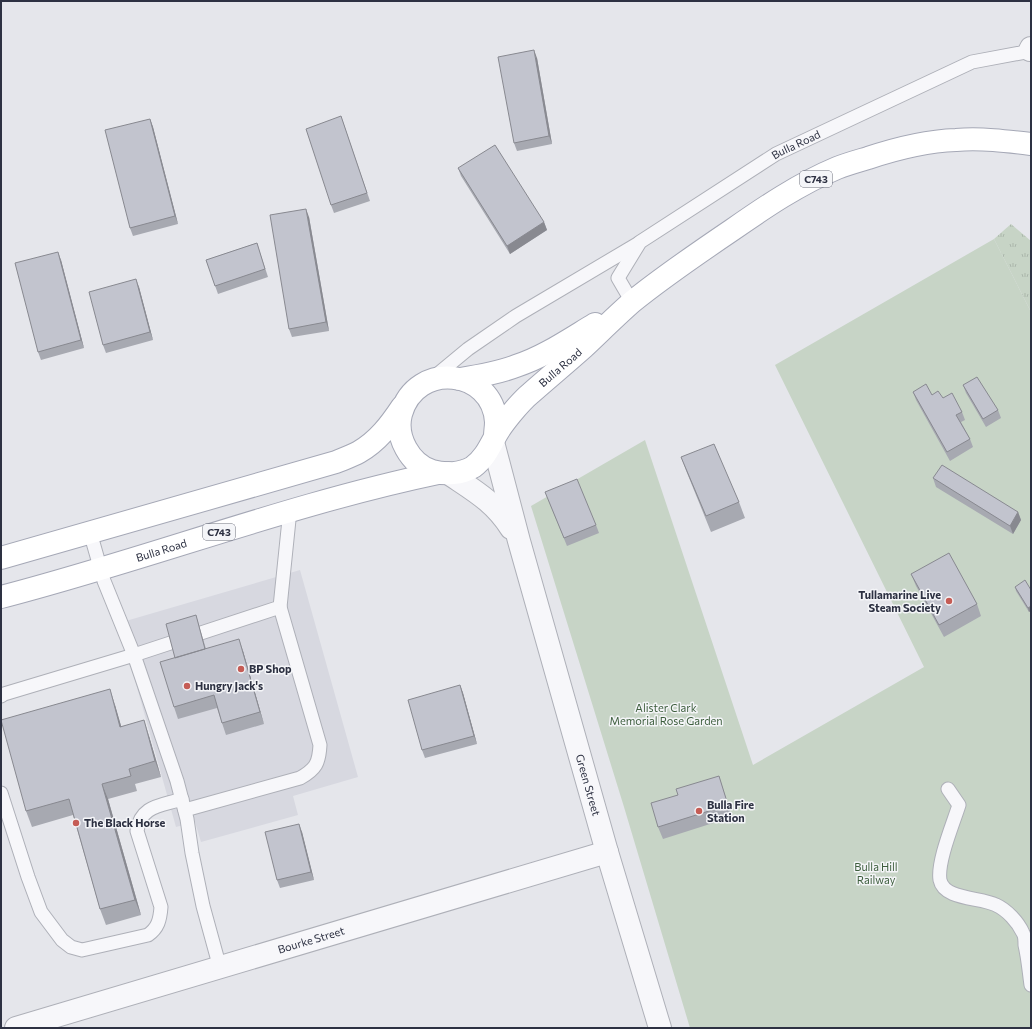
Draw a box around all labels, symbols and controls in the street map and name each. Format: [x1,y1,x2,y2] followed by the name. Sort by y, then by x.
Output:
[769,127,822,161] street label: Bulla Road
[800,171,832,187] road number: C743
[536,345,584,389] street label: Bulla Road
[203,524,235,540] road number: C743
[134,536,188,564] street label: Bulla Road
[858,588,941,614] place label: Tullamarine Live Steam Society
[944,596,954,606] marker: Tullamarine Live Steam Society
[249,662,292,675] place label: BP Shop
[236,664,246,674] marker: BP Shop
[195,679,263,693] place label: Hungry Jack's
[182,681,192,691] marker: Hungry Jack's
[609,701,723,727] park label: Alister Clark Memorial Rose Garden
[574,753,604,818] street label: Green Street
[707,798,754,824] place label: Bulla Fire Station
[694,806,704,816] marker: Bulla Fire Station
[84,816,166,829] place label: The Black Horse
[71,818,81,828] marker: The Black Horse
[854,860,898,886] park label: Bulla Hill Railway
[276,923,346,956] street label: Bourke Street

